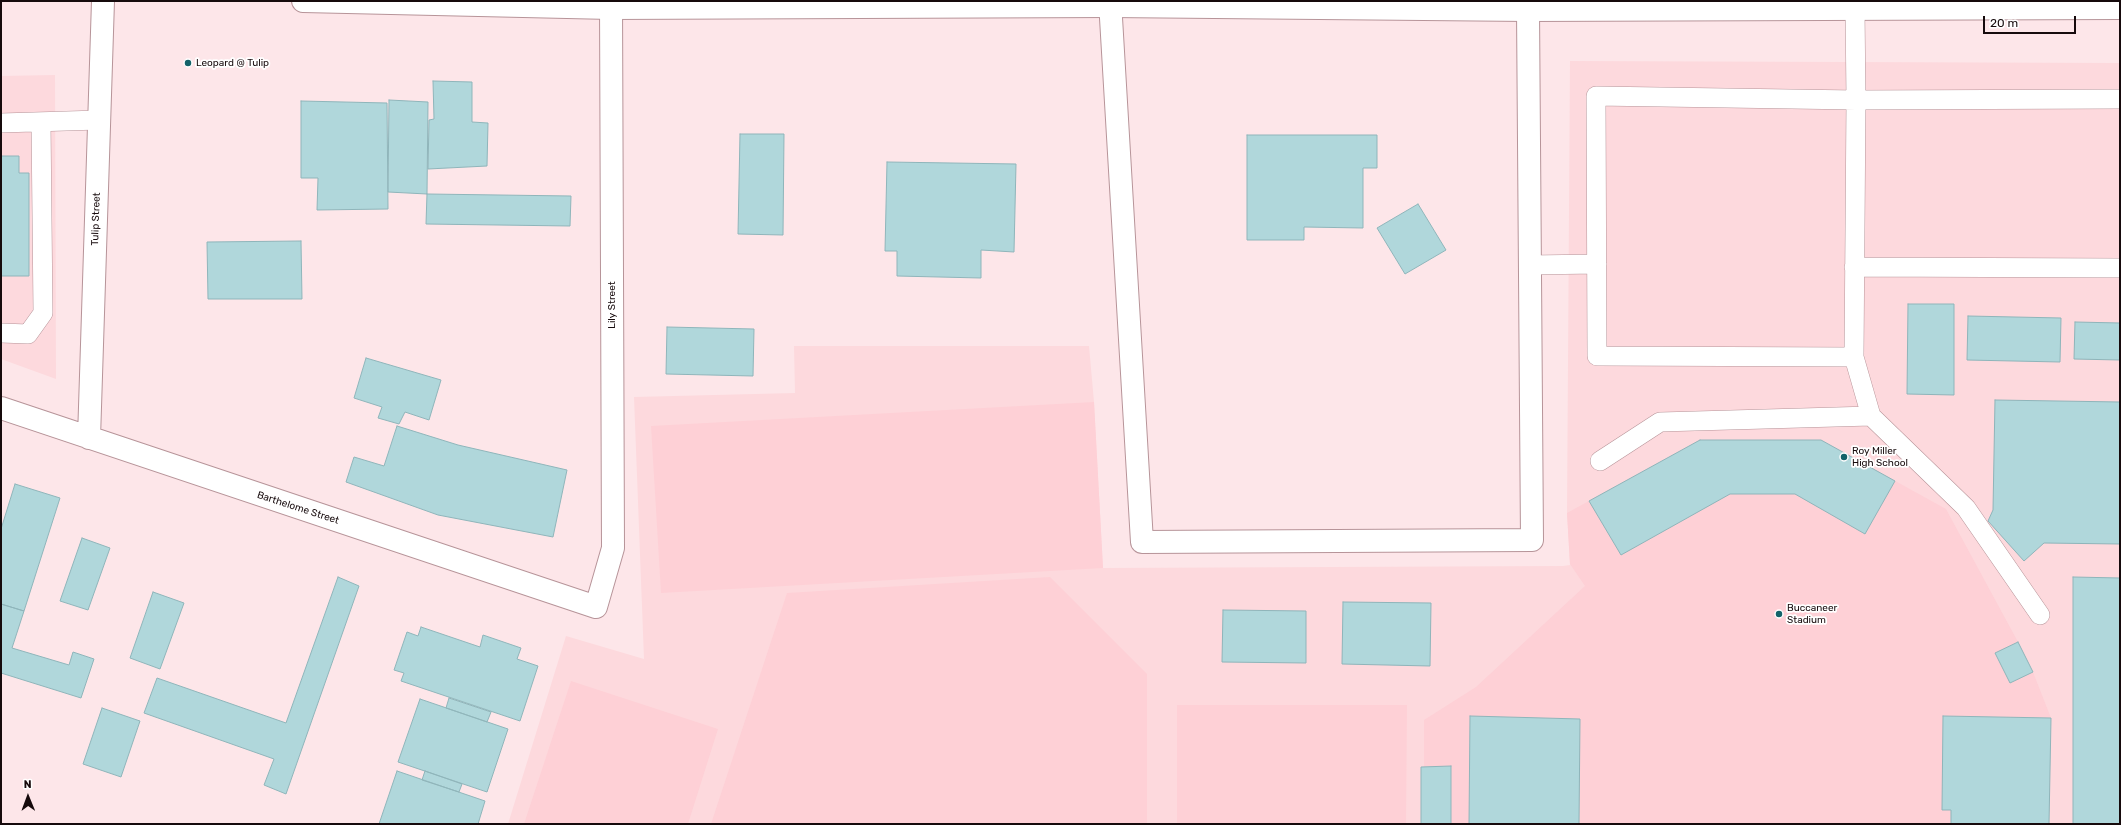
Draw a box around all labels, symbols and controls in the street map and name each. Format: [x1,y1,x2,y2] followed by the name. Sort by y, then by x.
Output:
[1985,8,2078,34] scale bar
[1990,16,2018,30] text: 20 m
[196,57,269,69] place label: Leopard @ Tulip
[183,58,193,68] marker: Leopard @ Tulip
[89,192,103,246] street label: Tulip Street
[606,281,618,329] street label: Lily Street
[1852,445,1908,468] place label: Roy Miller High School
[1839,452,1849,462] marker: Roy Miller High School
[255,489,341,527] street label: Barthelome Street
[1787,602,1837,626] place label: Buccaneer Stadium
[1774,609,1784,619] marker: Buccaneer Stadium
[8,777,48,817] north arrow
[24,778,32,791] text: N

